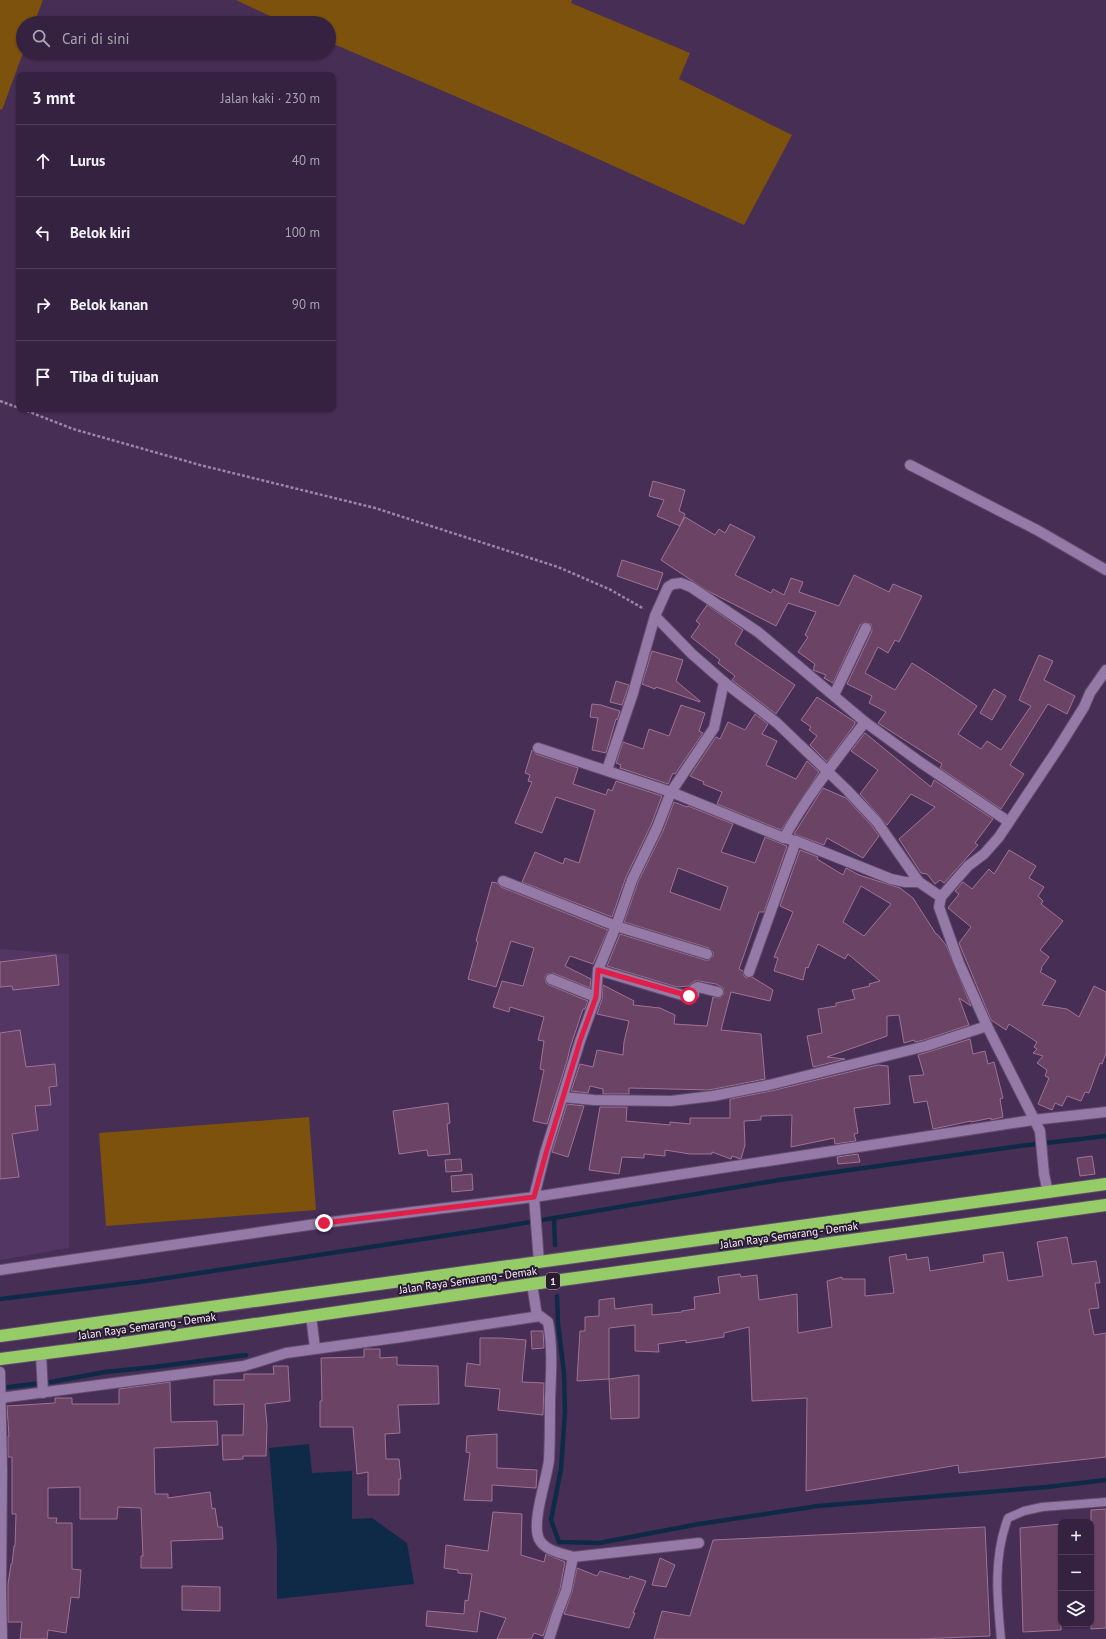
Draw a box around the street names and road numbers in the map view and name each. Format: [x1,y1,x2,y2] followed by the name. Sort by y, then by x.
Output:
[718,1218,860,1252] street label: Jalan Raya Semarang - Demak
[397,1263,539,1297] street label: Jalan Raya Semarang - Demak
[546,1273,560,1289] road number: 1
[76,1309,218,1343] street label: Jalan Raya Semarang - Demak

